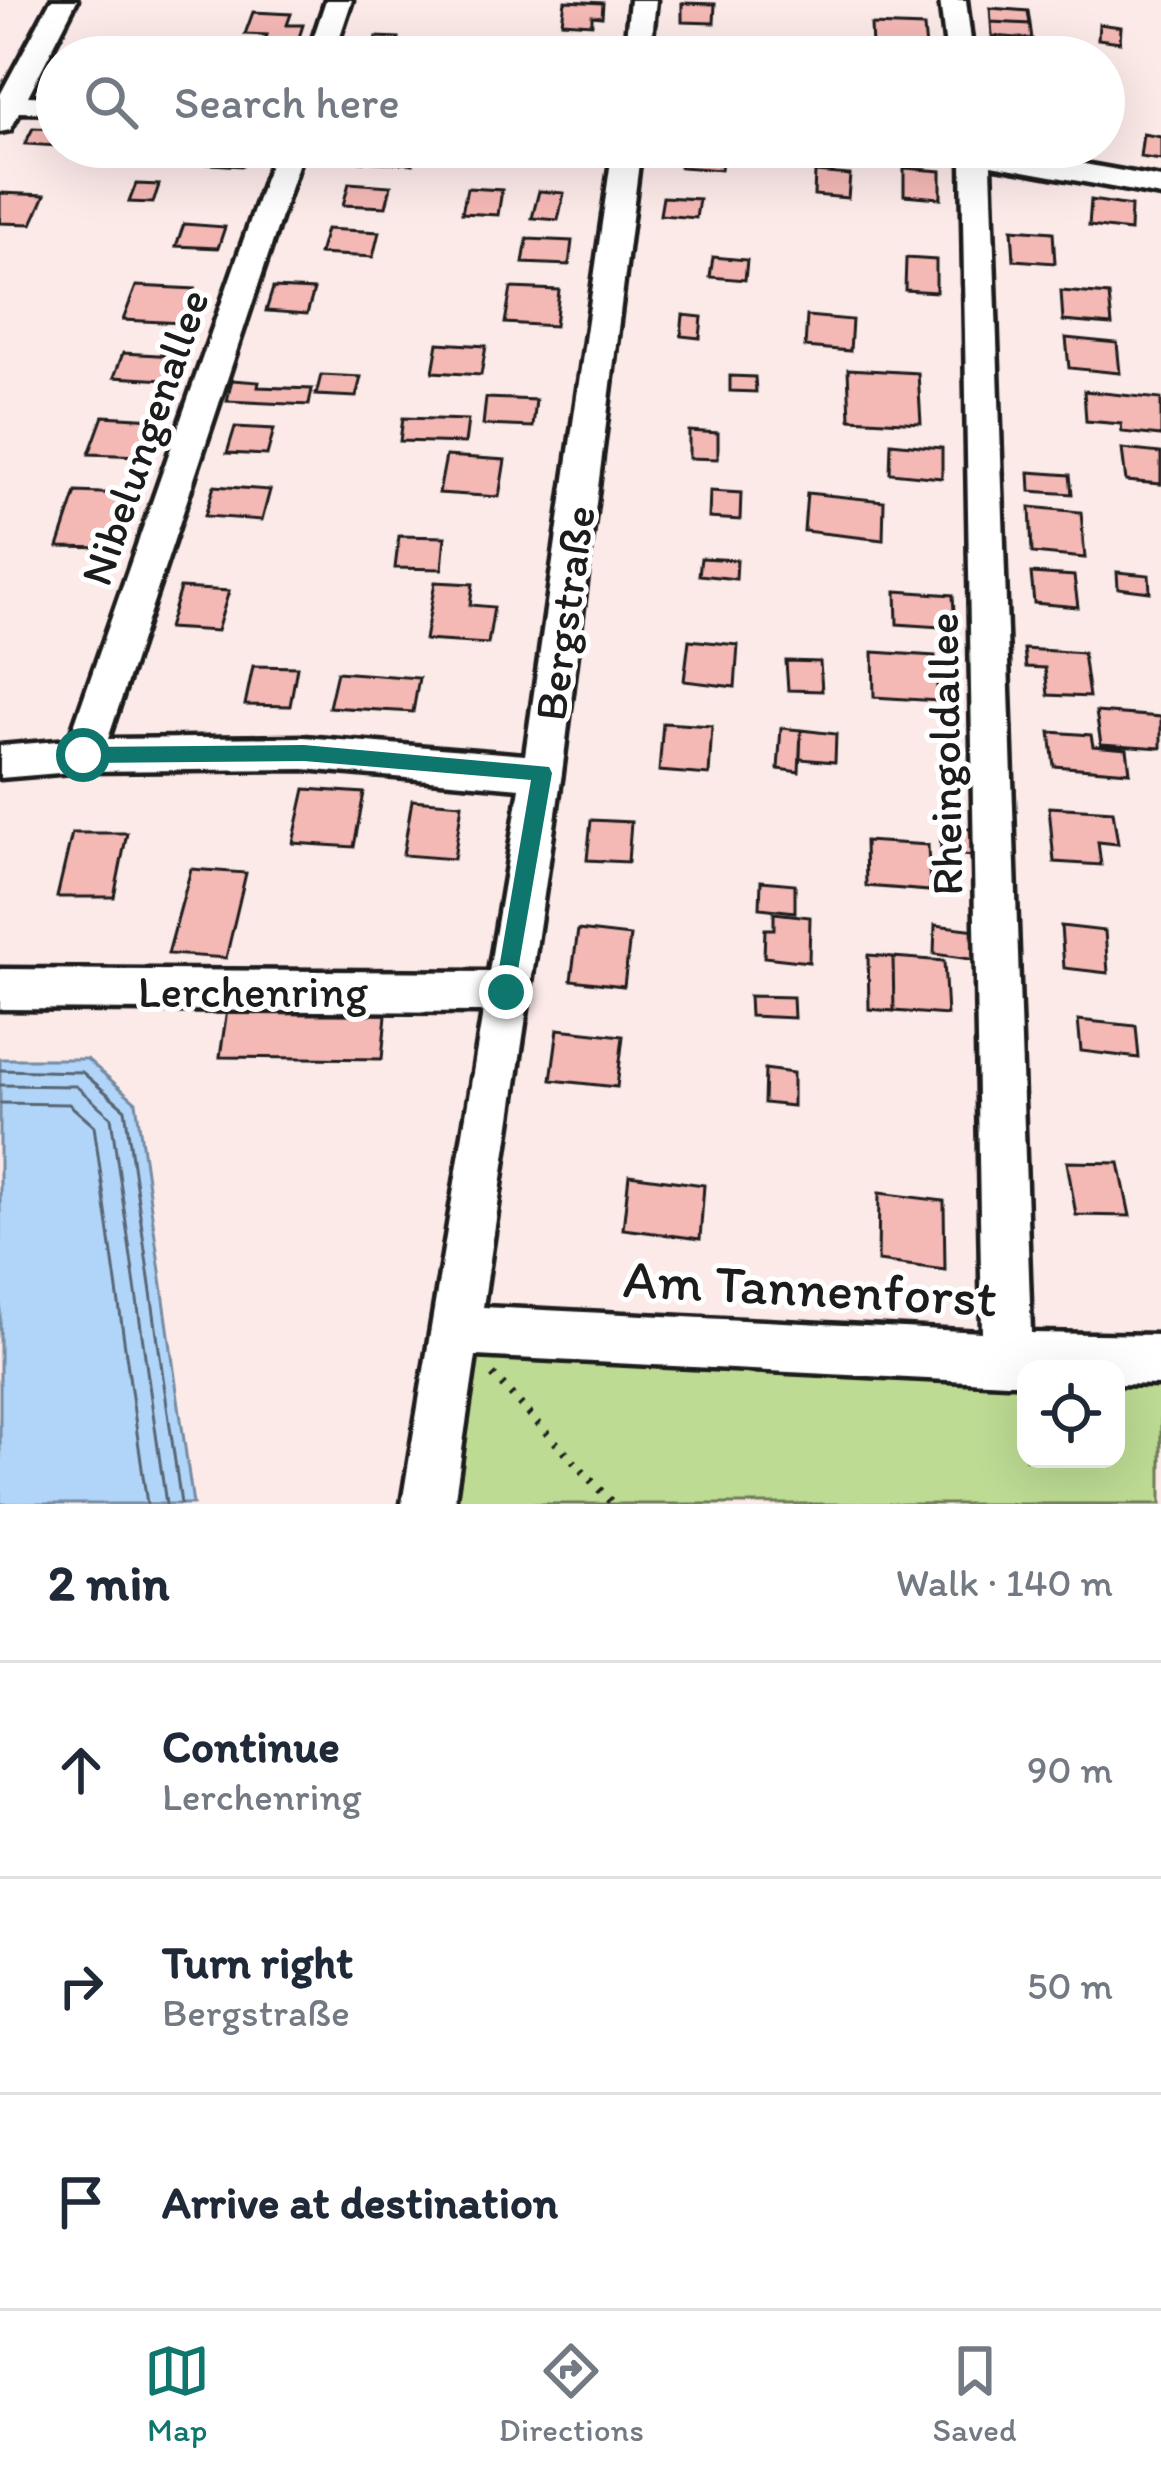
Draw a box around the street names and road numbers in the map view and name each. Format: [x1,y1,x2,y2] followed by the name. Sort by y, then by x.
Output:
[68,282,220,592] street label: Nibelungenallee
[522,502,606,724] street label: Bergstraße
[915,612,973,896] street label: Rheingoldallee
[138,964,368,1018] street label: Lerchenring
[621,1246,999,1330] street label: Am Tannenforst

